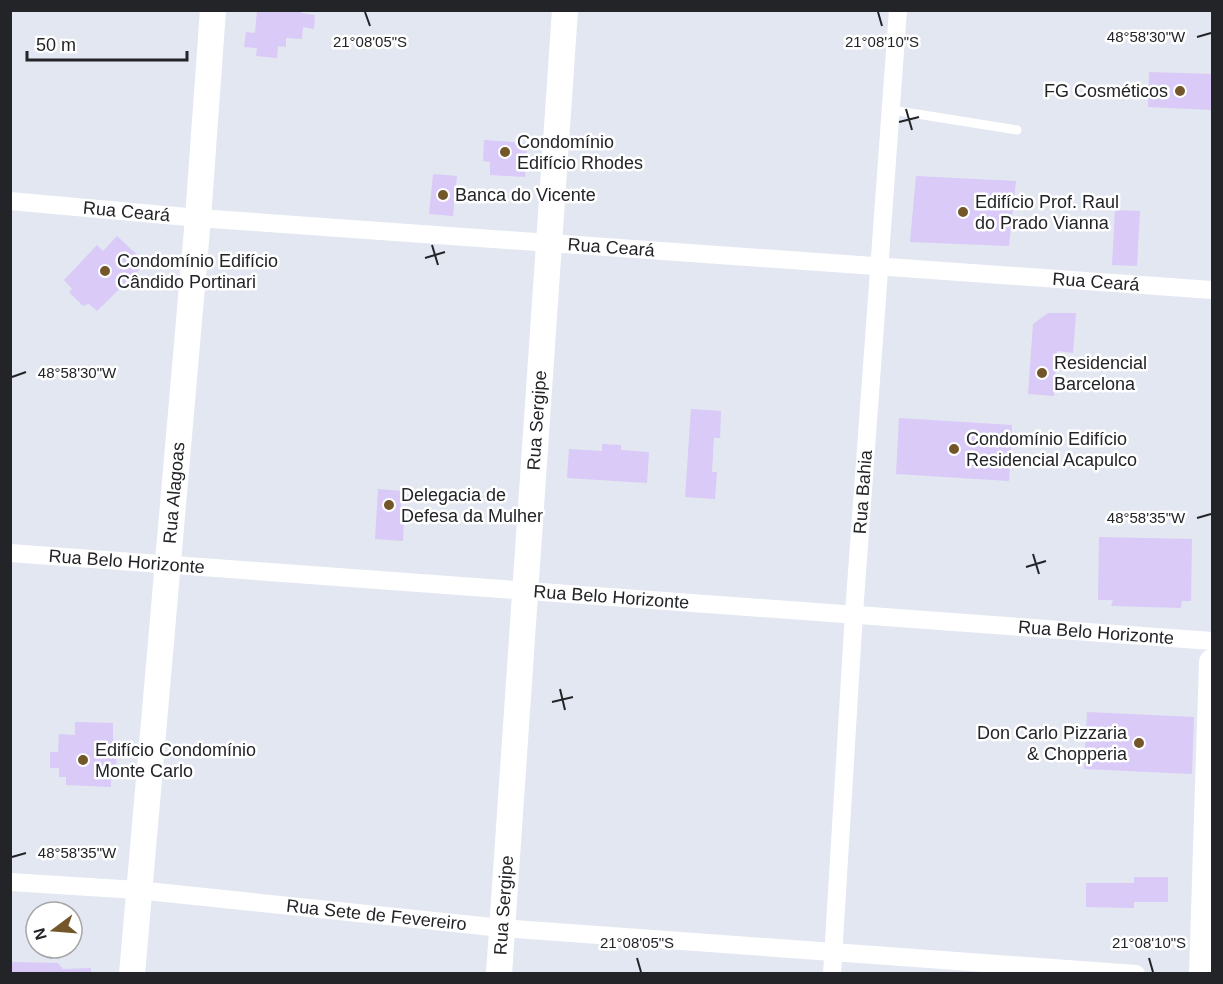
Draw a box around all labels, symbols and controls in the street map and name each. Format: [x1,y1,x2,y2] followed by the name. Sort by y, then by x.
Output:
[27,24,188,62] scale bar
[1107,28,1186,45] text: 48°58'30"W
[333,33,407,50] text: 21°08'05"S
[845,33,919,50] text: 21°08'10"S
[36,35,76,55] text: 50 m
[1044,81,1168,101] place label: FG Cosméticos
[1173,84,1187,98] marker: FG Cosméticos
[517,132,643,173] place label: Condomínio Edifício Rhodes
[498,145,512,159] marker: Condomínio Edifício Rhodes
[455,185,596,205] place label: Banca do Vicente
[436,188,450,202] marker: Banca do Vicente
[975,192,1119,233] place label: Edifício Prof. Raul do Prado Vianna
[82,198,172,226] street label: Rua Ceará
[956,205,970,219] marker: Edifício Prof. Raul do Prado Vianna
[567,234,656,260] street label: Rua Ceará
[117,251,278,292] place label: Condomínio Edifício Cândido Portinari
[98,264,112,278] marker: Condomínio Edifício Cândido Portinari
[1052,269,1141,295] street label: Rua Ceará
[1054,353,1147,394] place label: Residencial Barcelona
[38,364,117,381] text: 48°58'30"W
[1035,366,1049,380] marker: Residencial Barcelona
[524,370,550,471] street label: Rua Sergipe
[966,429,1137,470] place label: Condomínio Edifício Residencial Acapulco
[160,441,188,545] street label: Rua Alagoas
[947,442,961,456] marker: Condomínio Edifício Residencial Acapulco
[850,448,876,535] street label: Rua Bahia
[401,485,543,526] place label: Delegacia de Defesa da Mulher
[382,498,396,512] marker: Delegacia de Defesa da Mulher
[1107,509,1186,526] text: 48°58'35"W
[48,546,205,577] street label: Rua Belo Horizonte
[533,581,690,613] street label: Rua Belo Horizonte
[1017,617,1175,648] street label: Rua Belo Horizonte
[977,723,1128,764] place label: Don Carlo Pizzaria & Chopperia
[1132,736,1146,750] marker: Don Carlo Pizzaria & Chopperia
[95,740,256,781] place label: Edifício Condomínio Monte Carlo
[76,753,90,767] marker: Edifício Condomínio Monte Carlo
[38,844,117,861] text: 48°58'35"W
[490,855,517,956] street label: Rua Sergipe
[285,896,468,934] street label: Rua Sete de Fevereiro
[24,900,84,960] north arrow
[30,926,50,942] text: N
[600,934,674,951] text: 21°08'05"S
[1112,934,1186,951] text: 21°08'10"S

